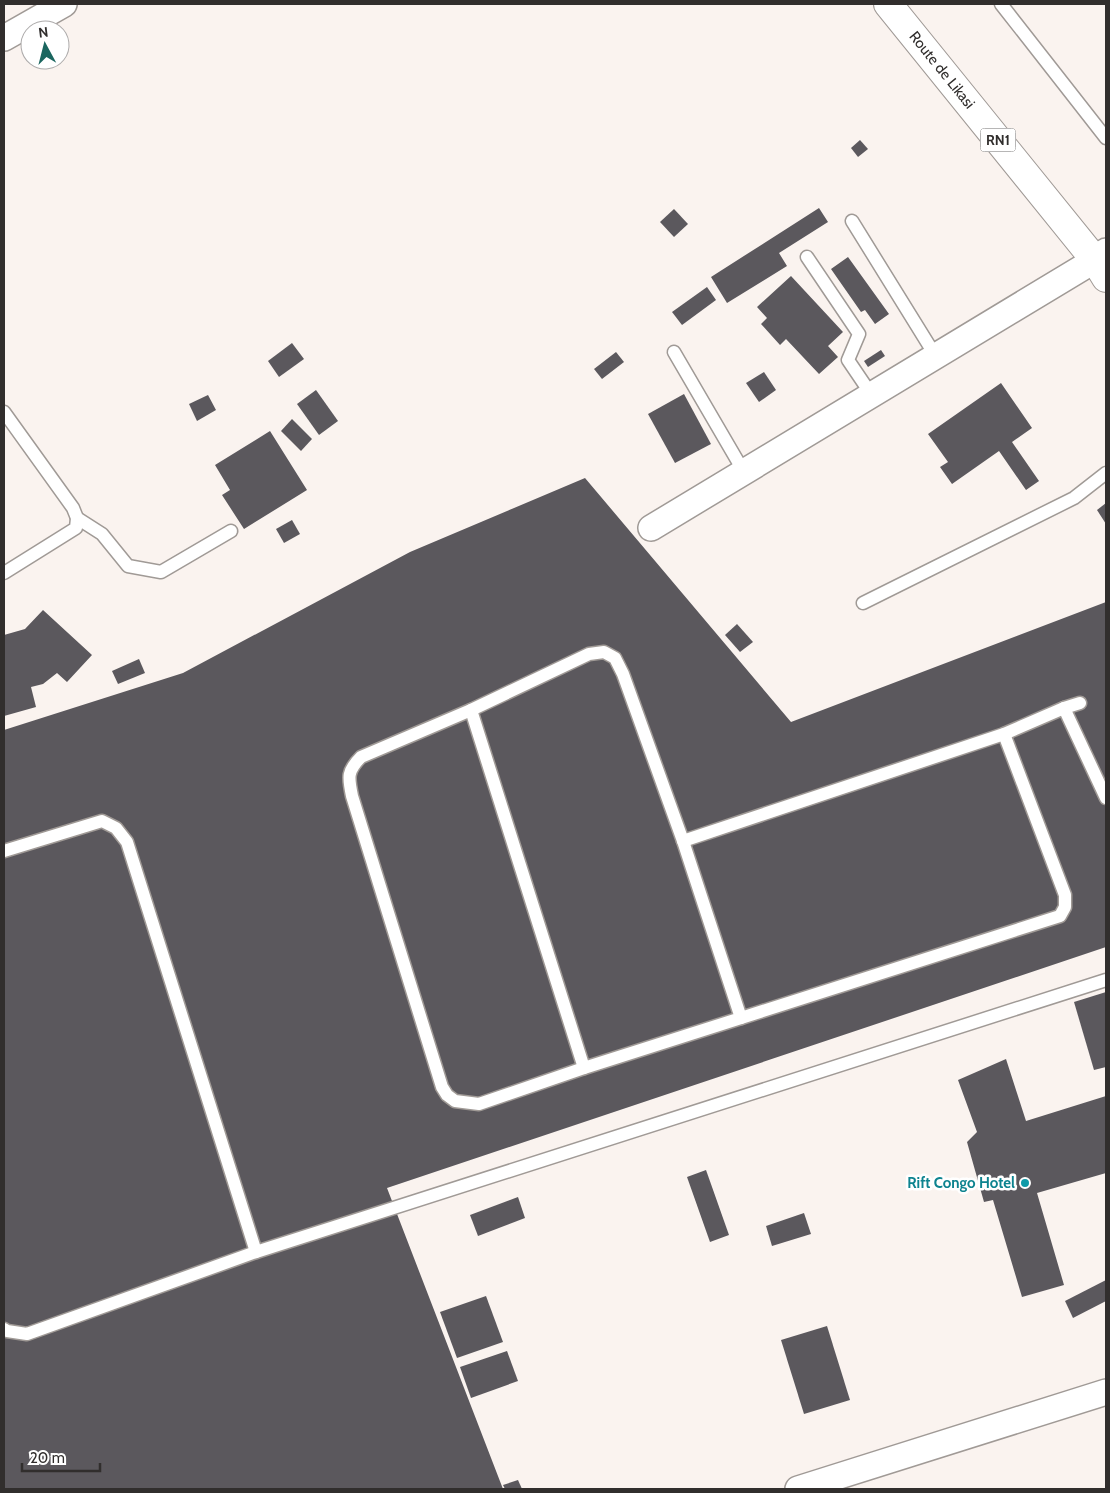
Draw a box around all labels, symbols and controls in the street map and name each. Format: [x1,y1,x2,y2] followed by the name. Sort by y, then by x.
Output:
[20,20,70,70] north arrow
[37,23,49,42] text: N
[905,28,979,112] street label: Route de Likasi
[980,128,1016,152] road number: RN1
[907,1174,1015,1192] place label: Rift Congo Hotel
[1019,1177,1031,1189] marker: Rift Congo Hotel
[22,1440,100,1472] scale bar
[30,1449,65,1467] text: 20 m

